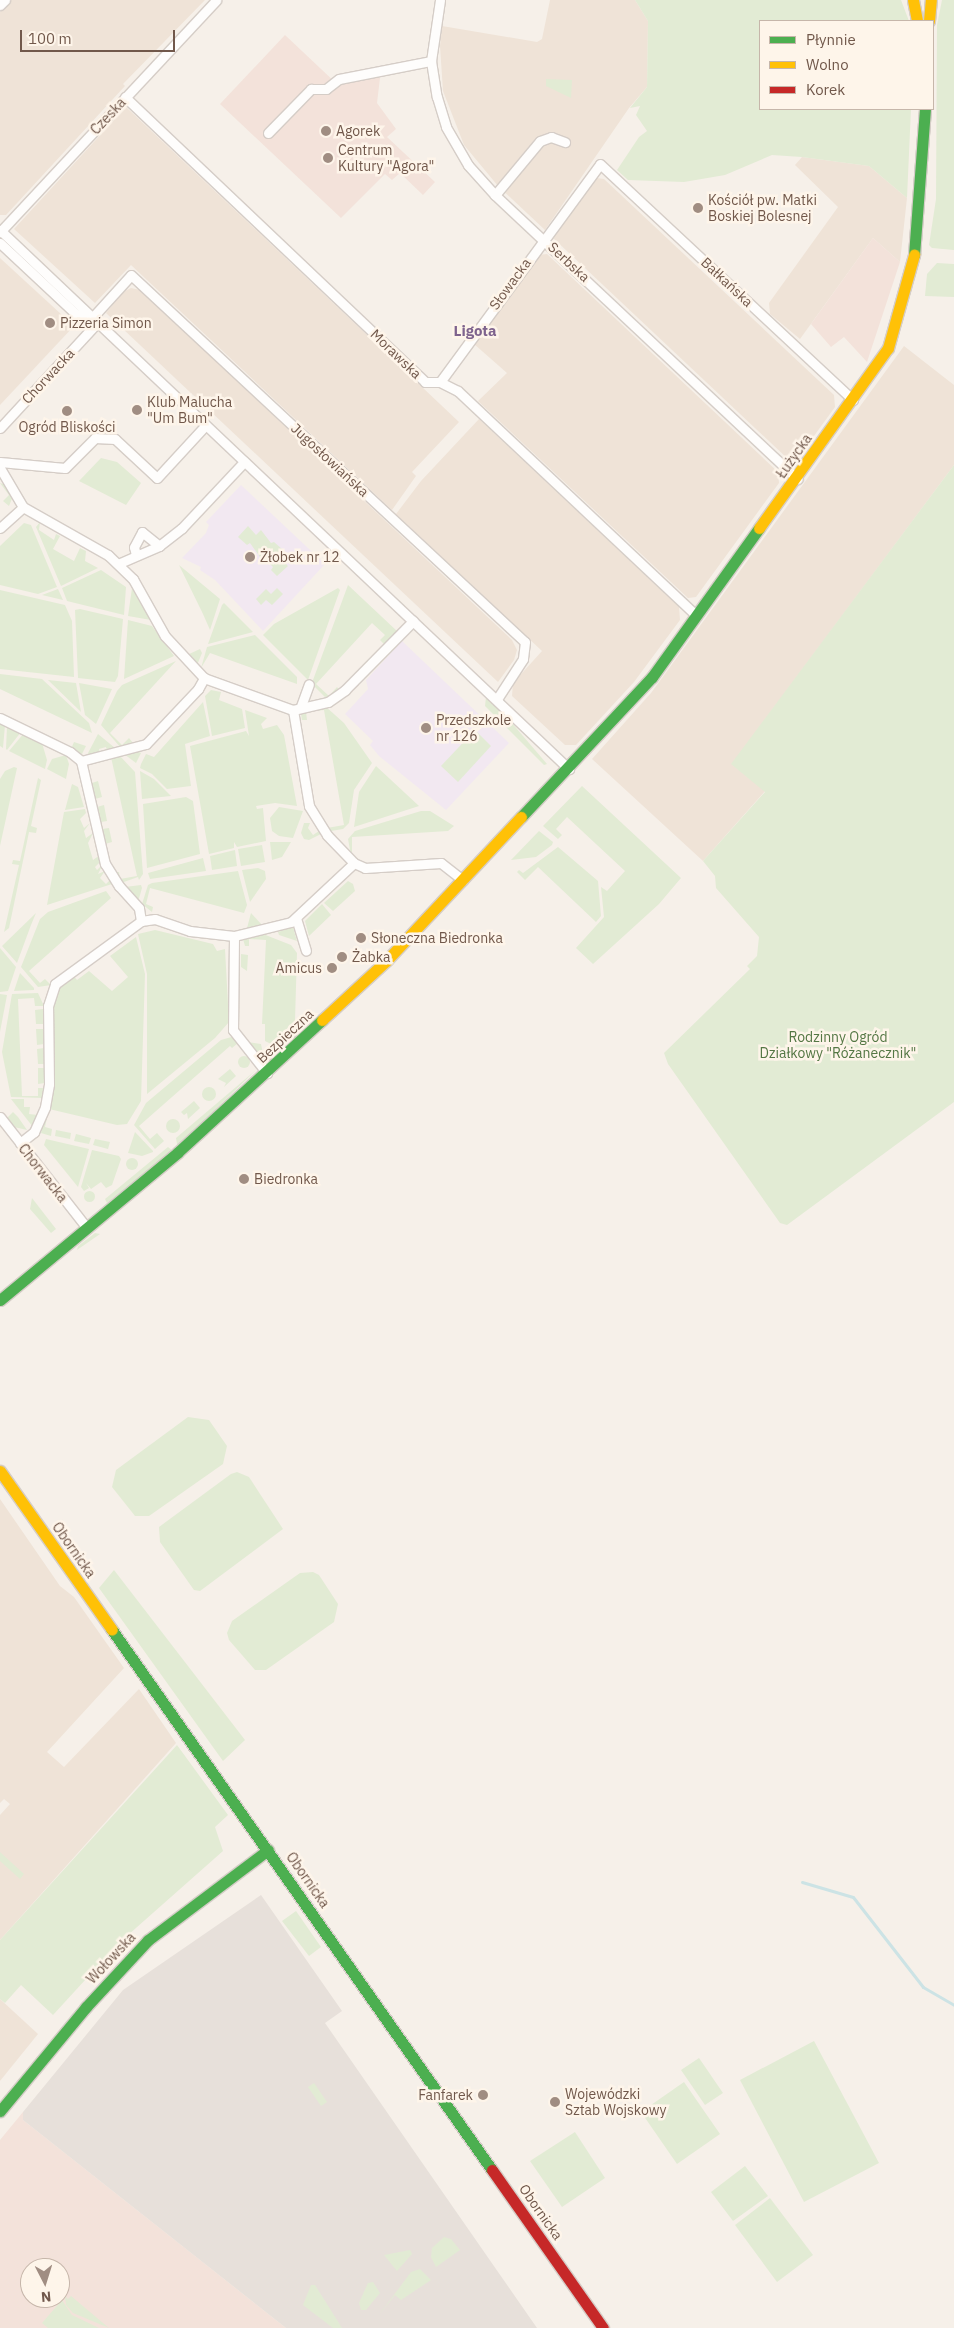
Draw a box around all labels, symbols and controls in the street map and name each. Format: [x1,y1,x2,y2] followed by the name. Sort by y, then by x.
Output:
[22,20,178,52] scale bar
[759,20,934,110] legend
[28,29,72,48] text: 100 m
[806,30,856,49] text: Płynnie
[806,55,849,74] text: Wolno
[806,80,845,99] text: Korek
[87,94,129,138] street label: Czeska
[336,123,380,139] place label: Agorek
[320,125,332,137] marker: Agorek
[338,142,434,174] place label: Centrum Kultury "Agora"
[322,152,334,164] marker: Centrum Kultury "Agora"
[708,192,817,224] place label: Kościół pw. Matki Boskiej Bolesnej
[692,202,704,214] marker: Kościół pw. Matki Boskiej Bolesnej
[545,239,593,285] street label: Serbska
[698,254,756,310] street label: Bałkańska
[486,255,534,313] street label: Słowacka
[60,315,152,331] place label: Pizzeria Simon
[44,317,56,329] marker: Pizzeria Simon
[453,322,497,340] district label: Ligota
[367,326,425,382] street label: Morawska
[18,345,78,407] street label: Chorwacka
[147,394,232,427] place label: Klub Malucha "Um Bum"
[131,404,143,416] marker: Klub Malucha "Um Bum"
[61,405,73,417] marker: Ogród Bliskości
[18,419,116,435] place label: Ogród Bliskości
[288,420,372,500] street label: Jugosłowiańska
[773,431,815,481] street label: Łużycka
[260,549,340,565] place label: Żłobek nr 12
[244,551,256,563] marker: Żłobek nr 12
[436,712,511,744] place label: Przedszkole nr 126
[420,722,432,734] marker: Przedszkole nr 126
[371,930,503,946] place label: Słoneczna Biedronka
[355,932,367,944] marker: Słoneczna Biedronka
[352,949,390,965] place label: Żabka
[336,951,348,963] marker: Żabka
[275,960,322,976] place label: Amicus
[326,962,338,974] marker: Amicus
[253,1005,317,1067] street label: Bezpieczna
[760,1029,916,1062] park label: Rodzinny Ogród Działkowy "Różanecznik"
[15,1140,71,1206] street label: Chorwacka
[254,1171,318,1187] place label: Biedronka
[238,1173,250,1185] marker: Biedronka
[49,1519,99,1581] street label: Obornicka
[283,1849,333,1911] street label: Obornicka
[83,1929,139,1987] street label: Wołowska
[565,2086,667,2118] place label: Wojewódzki Sztab Wojskowy
[418,2087,473,2103] place label: Fanfarek
[477,2089,489,2101] marker: Fanfarek
[549,2096,561,2108] marker: Wojewódzki Sztab Wojskowy
[516,2181,566,2243] street label: Obornicka
[20,2258,70,2308] north arrow
[40,2288,52,2306] text: N

